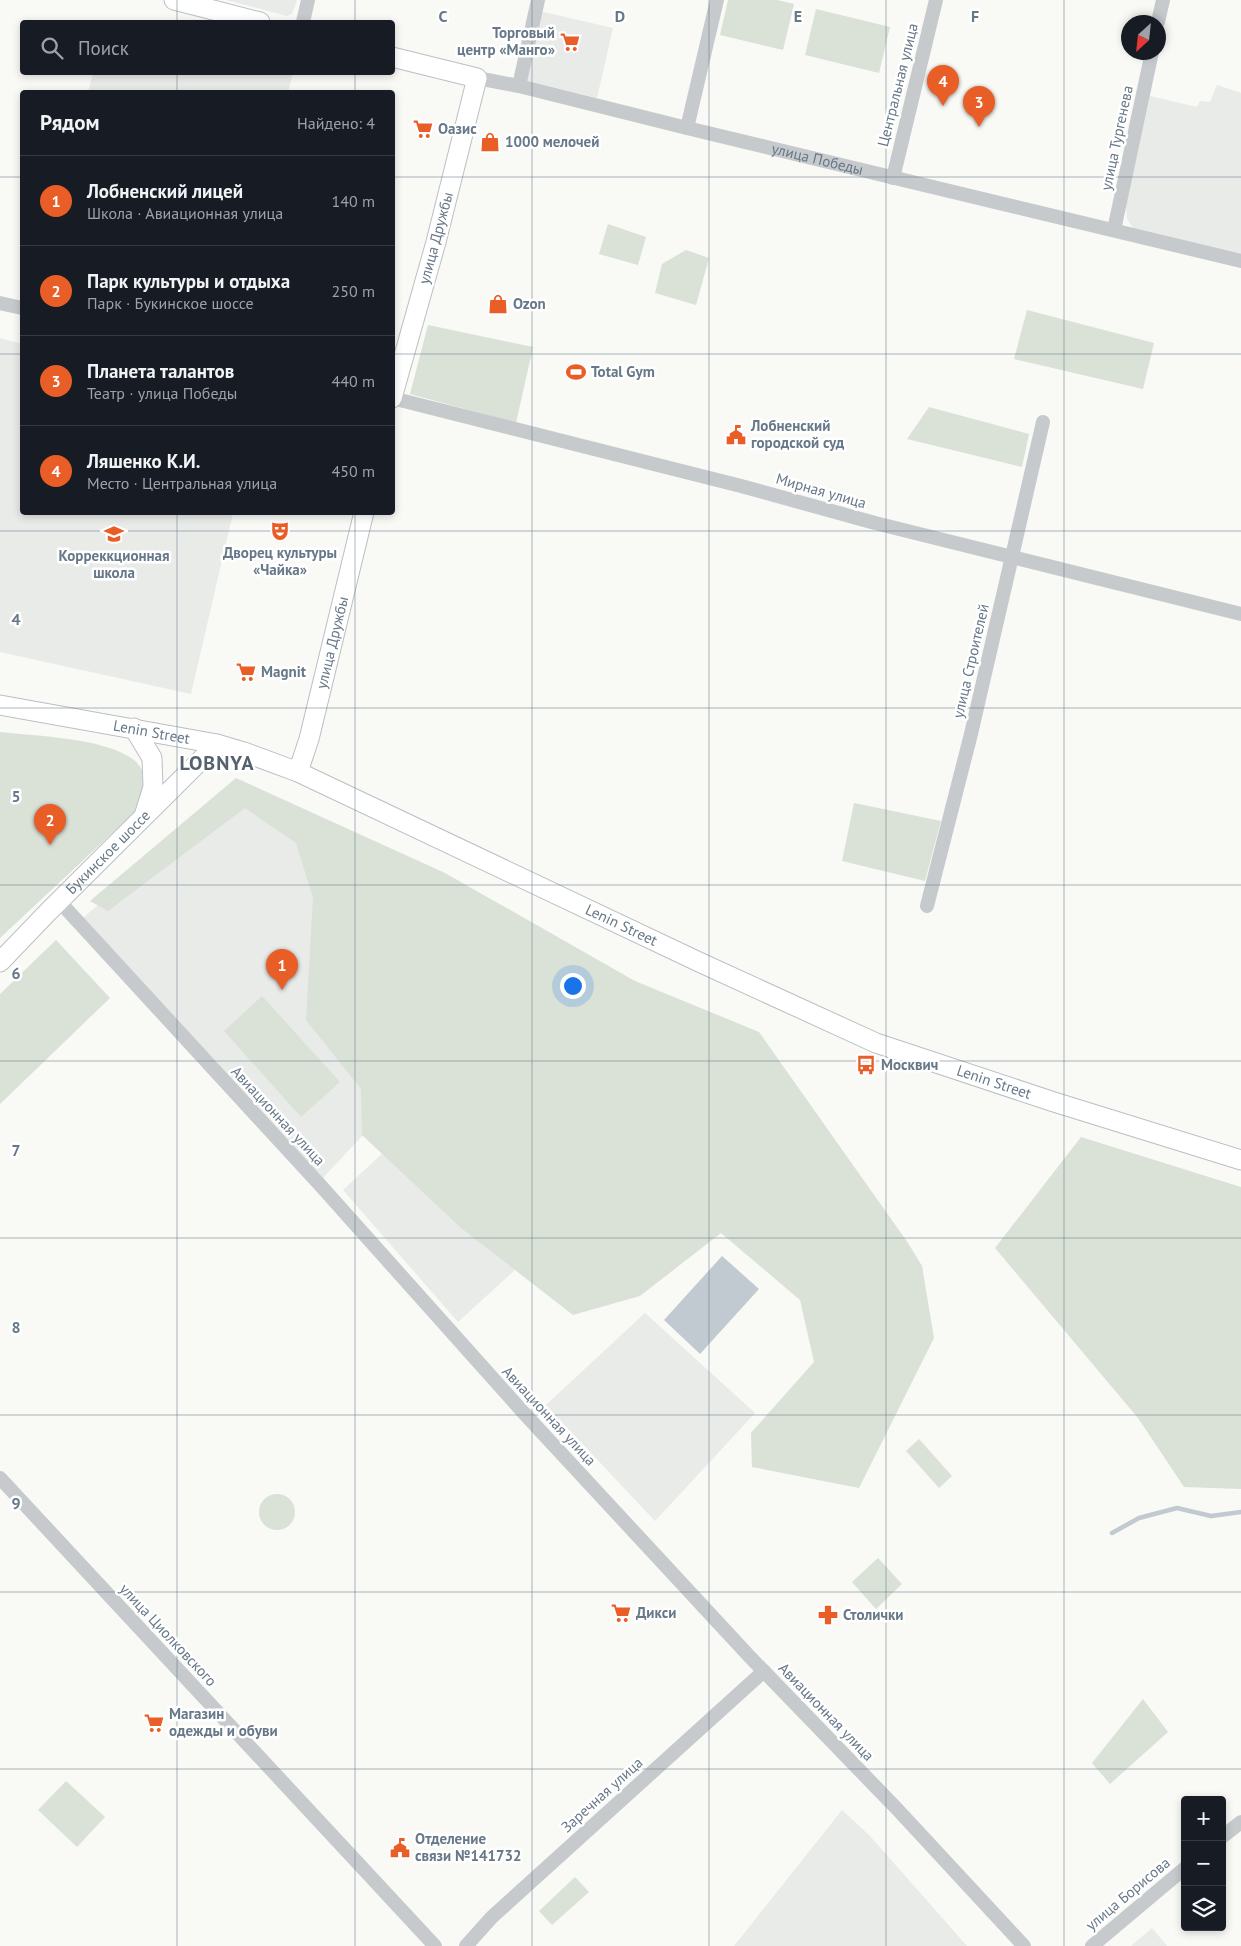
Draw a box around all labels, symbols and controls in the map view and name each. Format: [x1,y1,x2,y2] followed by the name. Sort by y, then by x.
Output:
[439,6,448,26] text: C
[615,6,625,26] text: D
[794,6,802,26] text: E
[971,6,979,26] text: F
[1121,15,1166,60] north arrow
[20,20,395,75] search box
[873,21,922,149] street label: Центральная улица
[457,23,555,59] place label: Торговый центр «Манго»
[559,31,581,53] supermarket icon: Торговый центр «Манго»
[38,34,66,62] icon: search
[78,36,129,60] text: Поиск
[927,65,959,106] pin: 4
[1096,84,1137,192] street label: улица Тургенева
[963,86,995,127] pin: 3
[40,109,99,136] text: Рядом
[297,113,375,133] text: Найдено: 4
[412,118,434,140] supermarket icon: Оазис
[438,119,477,138] place label: Оазис
[479,131,501,153] shop icon: 1000 мелочей
[505,132,599,151] place label: 1000 мелочей
[770,139,865,179] street label: улица Победы
[87,179,243,203] text: Лобненский лицей
[414,190,457,286] street label: улица Дружбы
[51,191,61,211] text: 1
[332,191,375,211] text: 140 m
[87,203,283,223] text: Школа · Авиационная улица
[87,269,290,293] text: Парк культуры и отдыха
[51,281,61,301] text: 2
[332,281,375,301] text: 250 m
[87,293,254,313] text: Парк · Букинское шоссе
[487,293,509,315] shop icon: Ozon
[513,294,546,313] place label: Ozon
[87,359,234,383] text: Планета талантов
[565,361,587,383] sports icon: Total Gym
[591,362,655,381] place label: Total Gym
[51,371,61,391] text: 3
[332,371,375,391] text: 440 m
[87,383,237,403] text: Театр · улица Победы
[750,416,845,452] place label: Лобненский городской суд
[725,424,747,446] public building icon: Лобненский городской суд
[87,449,200,473] text: Ляшенко К.И.
[51,461,61,481] text: 4
[332,461,375,481] text: 450 m
[774,469,868,512] street label: Мирная улица
[87,473,277,493] text: Место · Центральная улица
[269,520,291,542] theatre icon: Дворец культуры «Чайка»
[103,523,125,545] school or university icon: Корреккционная школа
[223,543,337,579] place label: Дворец культуры «Чайка»
[58,546,170,582] place label: Корреккционная школа
[311,594,352,691] street label: улица Дружбы
[948,602,993,720] street label: улица Строителей
[11,609,21,629] text: 4
[235,661,257,683] supermarket icon: Magnit
[261,662,307,681] place label: Magnit
[112,716,191,748] street label: Lenin Street
[180,750,254,776] district label: LOBNYA
[11,786,21,806] text: 5
[34,804,66,845] pin: 2
[61,806,154,898] street label: Букинское шоссе
[583,900,661,950] street label: Lenin Street
[266,949,298,990] pin: 1
[11,963,21,983] text: 6
[560,973,586,999] your location
[855,1054,877,1076] bus stop icon: Москвич
[881,1055,938,1074] place label: Москвич
[955,1060,1034,1103] street label: Lenin Street
[227,1062,329,1169] street label: Авиационная улица
[11,1140,21,1160] text: 7
[11,1317,21,1337] text: 8
[498,1362,600,1469] street label: Авиационная улица
[11,1493,21,1513] text: 9
[116,1579,221,1690] street label: улица Циолковского
[610,1602,632,1624] supermarket icon: Дикси
[636,1603,676,1622] place label: Дикси
[817,1604,839,1626] pharmacy icon: Столички
[843,1605,904,1624] place label: Столички
[775,1659,878,1765] street label: Авиационная улица
[169,1704,278,1740] place label: Магазин одежды и обуви
[143,1712,165,1734] supermarket icon: Магазин одежды и обуви
[557,1753,646,1836] street label: Заречная улица
[1181,1796,1226,1931] map controls
[1181,1796,1226,1841] button: +
[415,1829,522,1865] place label: Отделение связи №141732
[389,1837,411,1859] public building icon: Отделение связи №141732
[1181,1841,1226,1886] button: −
[1082,1853,1174,1934] street label: улица Борисова
[1181,1886,1226,1931] button: layers

